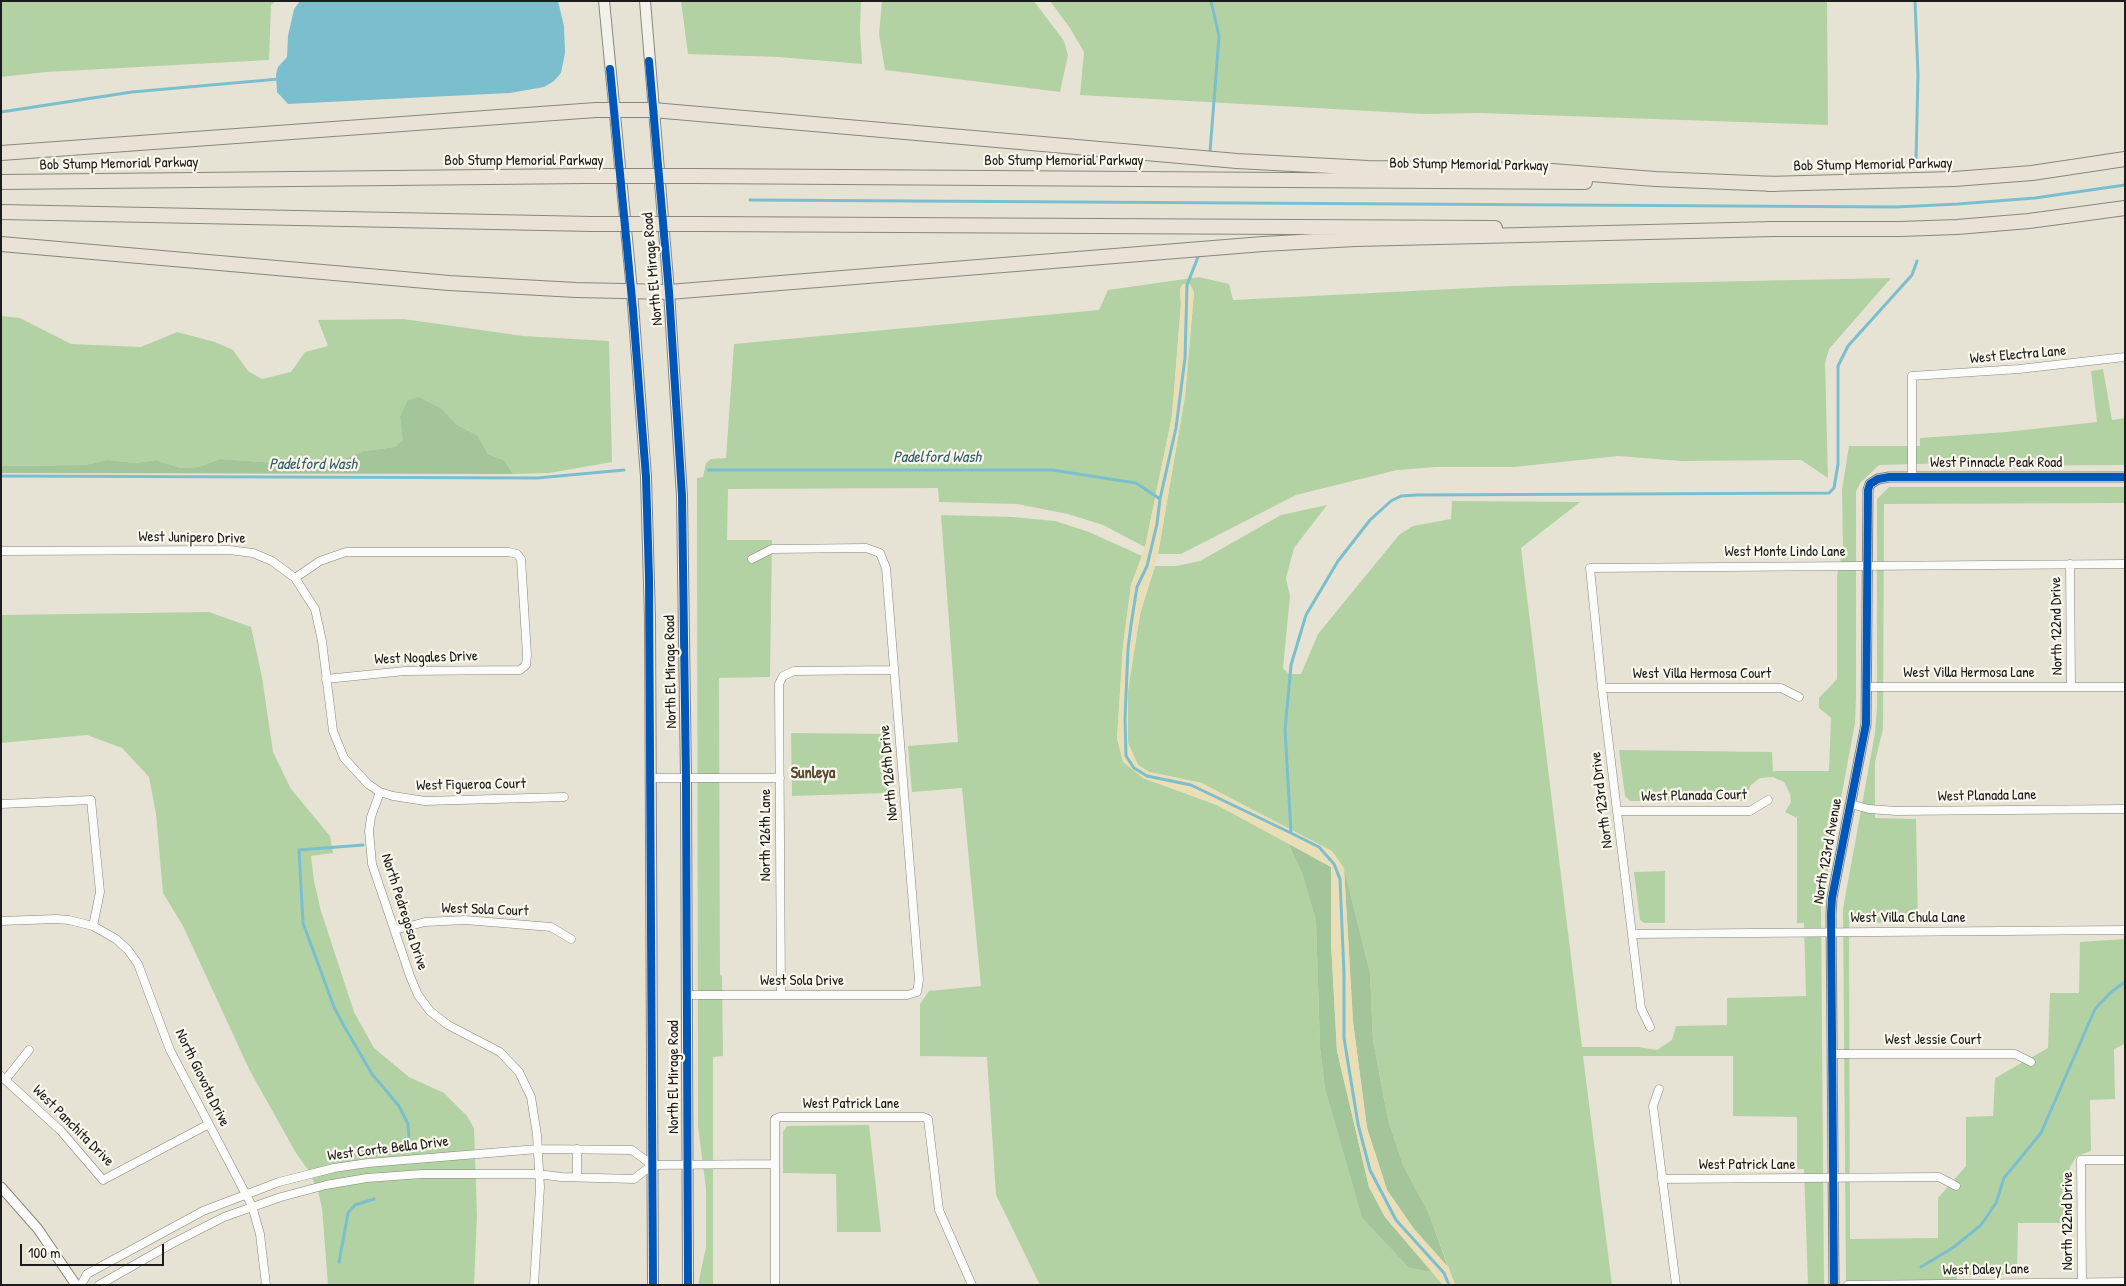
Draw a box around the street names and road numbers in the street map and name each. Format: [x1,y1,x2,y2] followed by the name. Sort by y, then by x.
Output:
[444,152,604,170] street label: Bob Stump Memorial Parkway
[984,152,1144,170] street label: Bob Stump Memorial Parkway
[39,154,199,174] street label: Bob Stump Memorial Parkway
[1389,155,1549,175] street label: Bob Stump Memorial Parkway
[1793,155,1953,175] street label: Bob Stump Memorial Parkway
[639,212,667,326] street label: North El Mirage Road
[1969,342,2067,368] street label: West Electra Lane
[1930,454,2062,472] street label: West Pinnacle Peak Road
[138,528,246,548] street label: West Junipero Drive
[1724,543,1846,561] street label: West Monte Lindo Lane
[2047,577,2067,675] street label: North 122nd Drive
[661,615,681,729] street label: North El Mirage Road
[374,647,478,669] street label: West Nogales Drive
[1903,664,2035,682] street label: West Villa Hermosa Lane
[1633,665,1771,683] street label: West Villa Hermosa Court
[876,724,902,822] street label: North 126th Drive
[1587,751,1617,849] street label: North 123rd Drive
[416,775,526,795] street label: West Figueroa Court
[1641,786,1747,806] street label: West Planada Court
[1937,786,2037,806] street label: West Planada Lane
[757,789,775,881] street label: North 126th Lane
[1810,797,1846,905] street label: North 123rd Avenue
[377,851,431,973] street label: North Pedregosa Drive
[441,899,529,921] street label: West Sola Court
[1850,909,1966,927] street label: West Villa Chula Lane
[760,972,844,990] street label: West Sola Drive
[665,1020,683,1134] street label: North El Mirage Road
[171,1026,233,1130] street label: North Giovota Drive
[1885,1031,1981,1049] street label: West Jessie Court
[29,1082,117,1170] street label: West Panchita Drive
[803,1095,899,1113] street label: West Patrick Lane
[326,1133,450,1165] street label: West Corte Bella Drive
[1699,1156,1795,1174] street label: West Patrick Lane
[2059,1172,2077,1270] street label: North 122nd Drive
[1943,1260,2029,1280] street label: West Daley Lane

